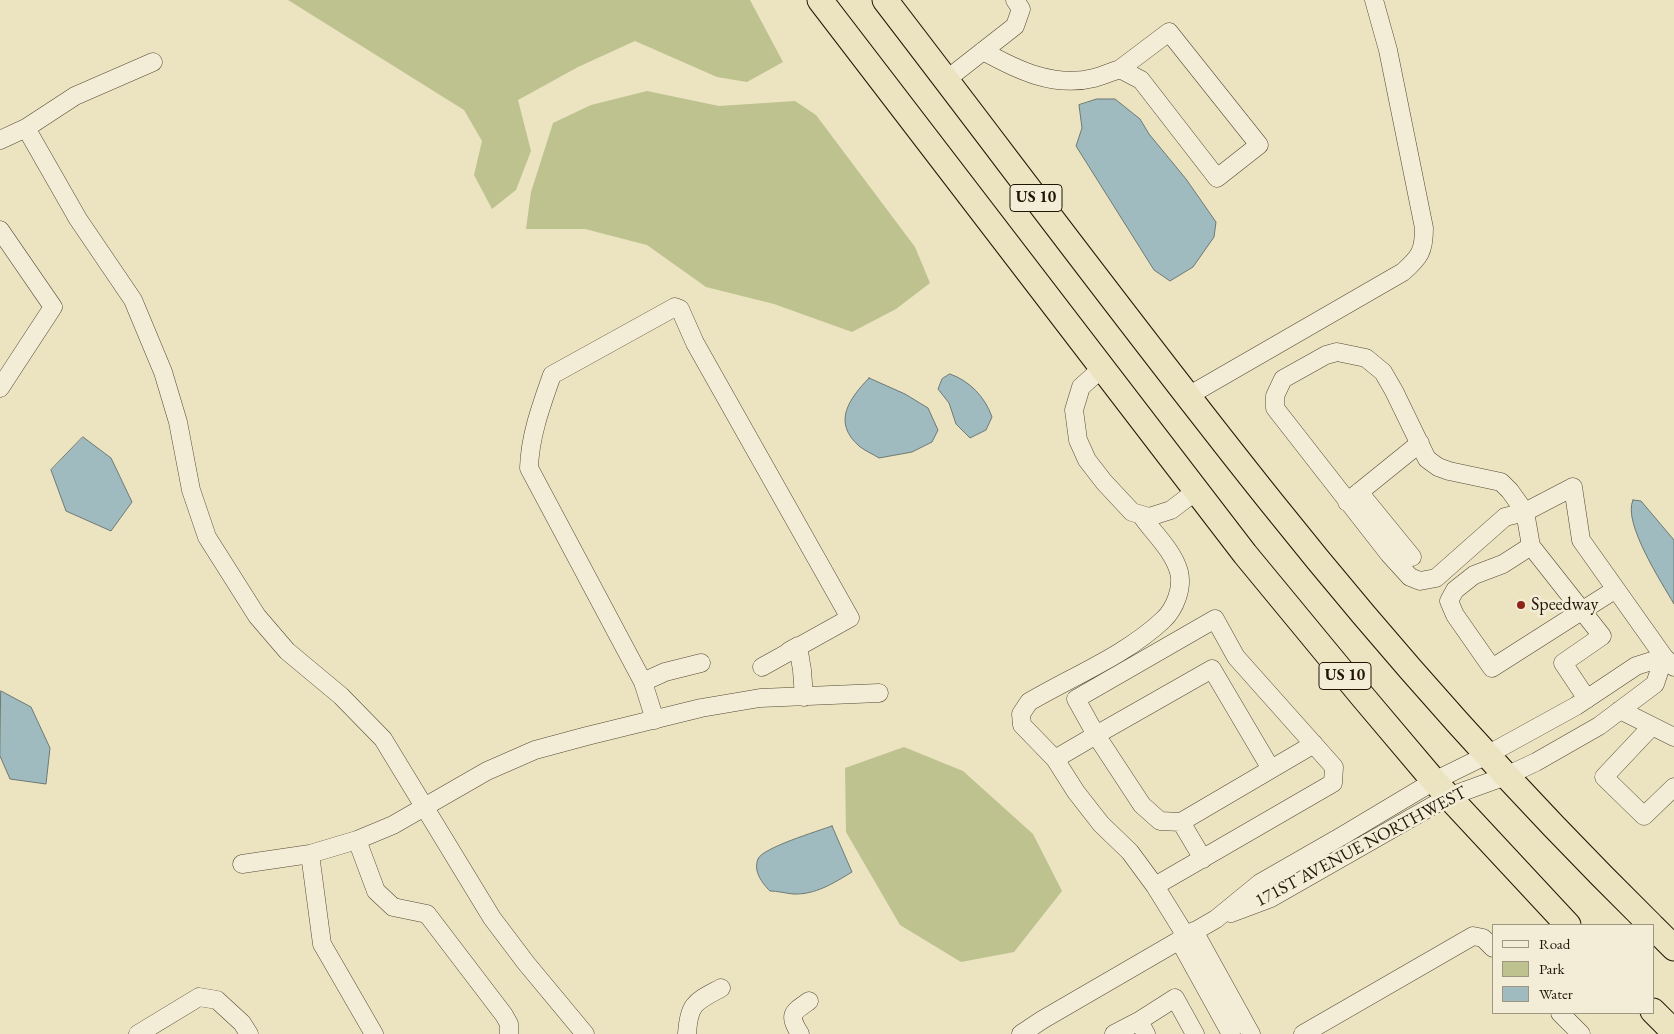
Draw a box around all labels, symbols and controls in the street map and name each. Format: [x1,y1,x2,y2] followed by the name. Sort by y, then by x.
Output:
[1010,184,1062,212] road number: US 10
[1531,594,1598,616] place label: Speedway
[1515,599,1527,611] marker: Speedway
[1319,662,1371,689] road number: US 10
[1252,782,1470,912] street label: 171ST AVENUE NORTHWEST
[1492,924,1654,1014] legend
[1539,934,1570,953] text: Road
[1539,959,1565,978] text: Park
[1539,984,1573,1003] text: Water

